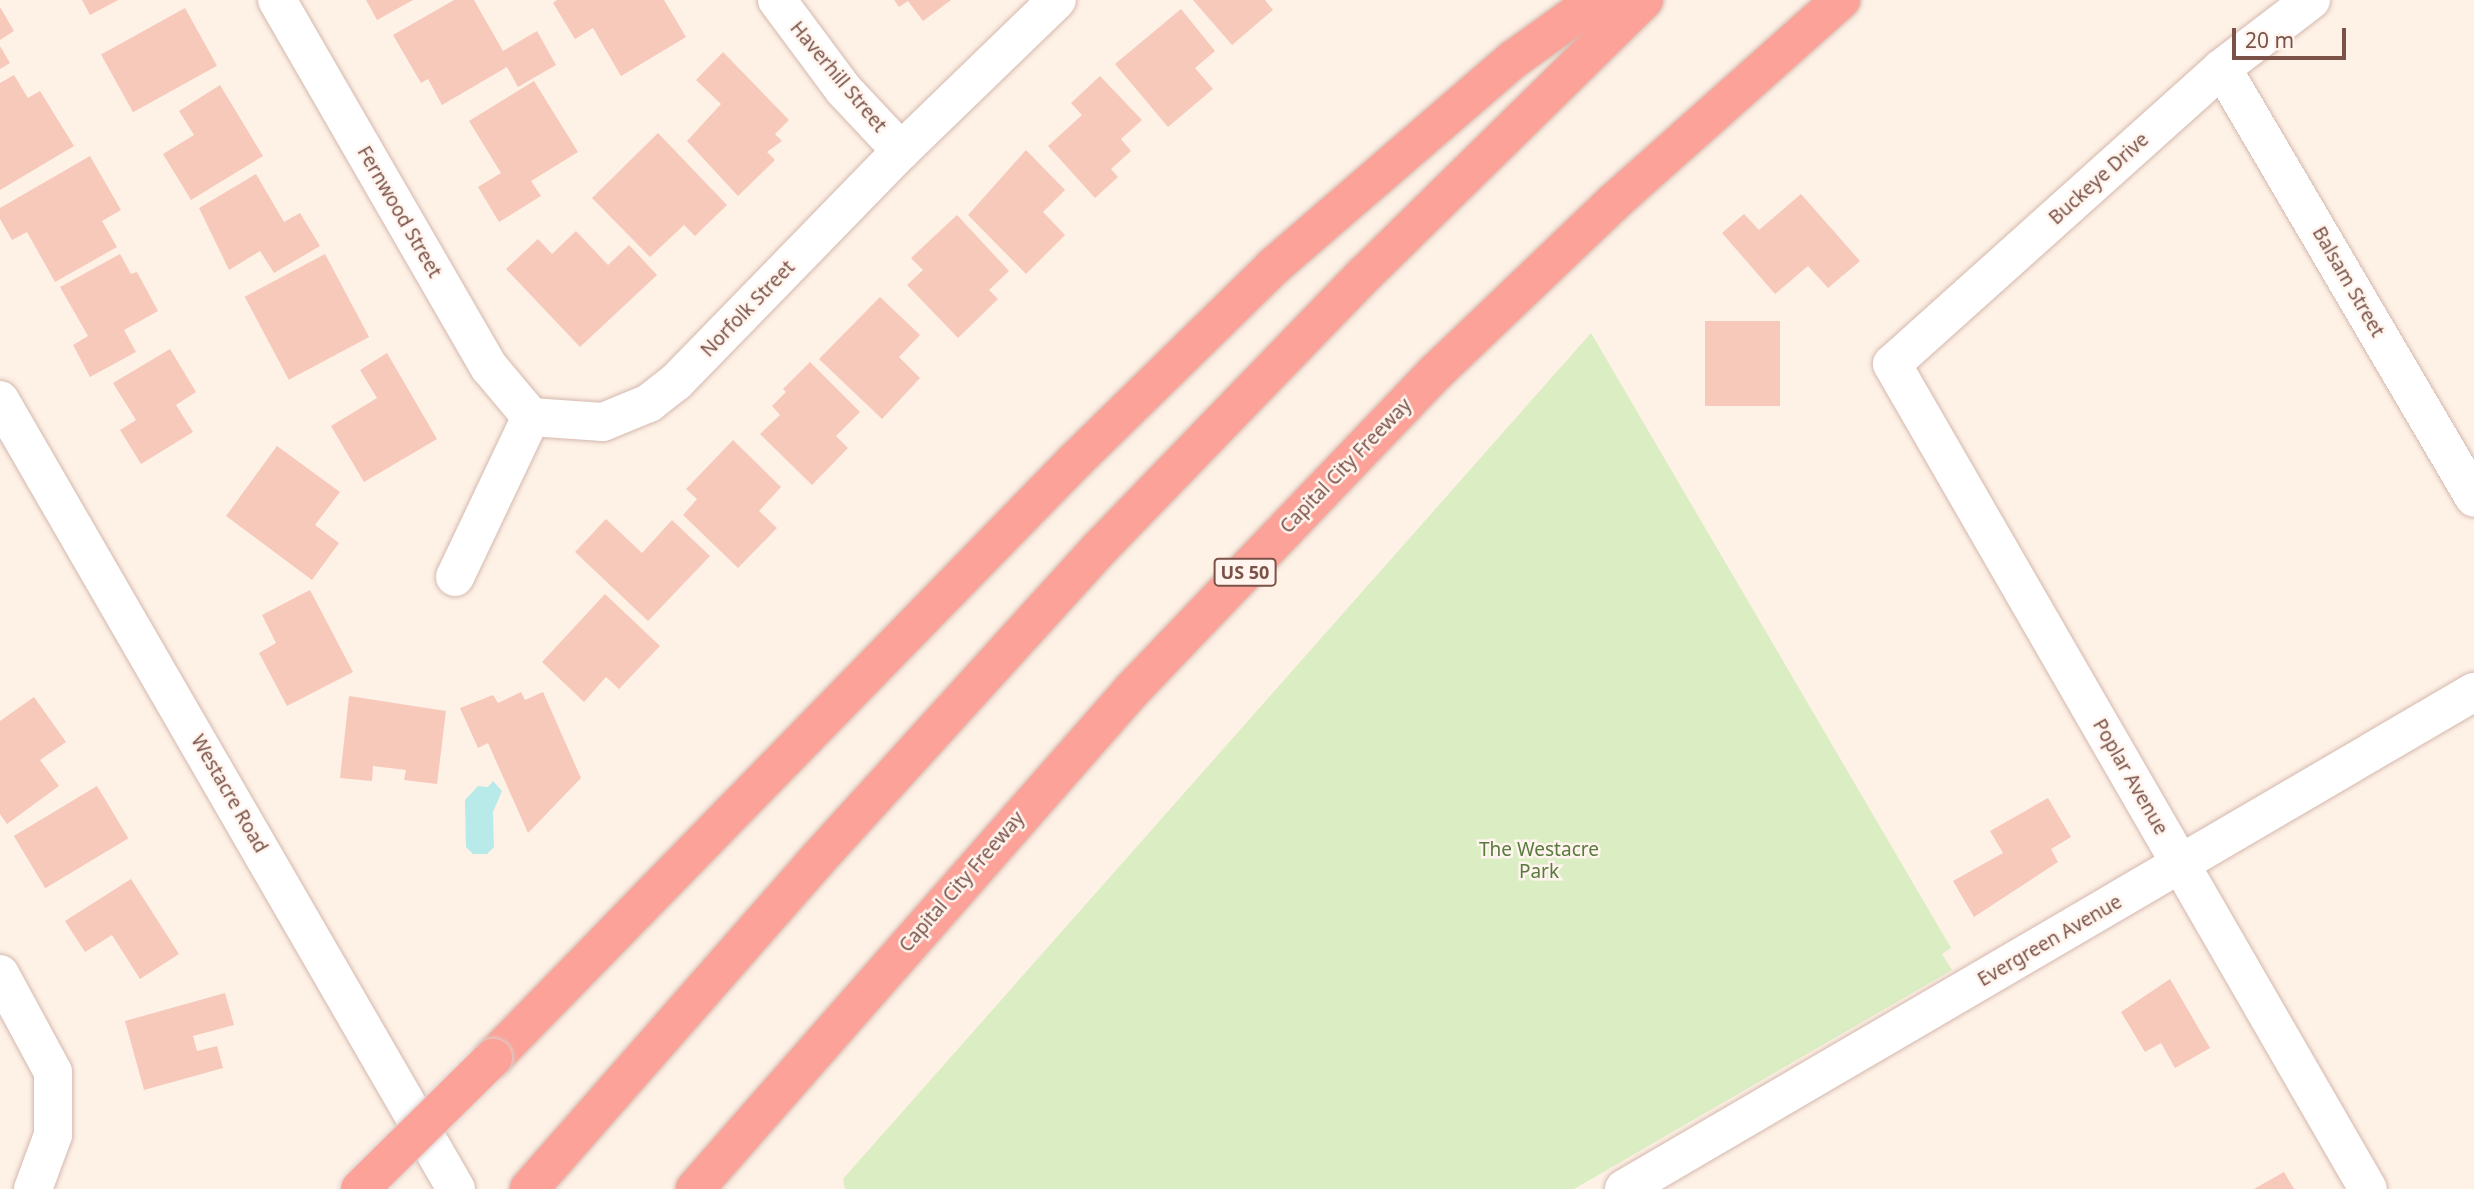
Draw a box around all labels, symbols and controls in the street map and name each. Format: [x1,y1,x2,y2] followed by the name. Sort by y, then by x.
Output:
[2236,14,2350,58] scale bar
[785,17,891,137] street label: Haverhill Street
[2245,26,2294,54] text: 20 m
[2045,128,2153,230] street label: Buckeye Drive
[352,142,446,282] street label: Fernwood Street
[2307,223,2389,341] street label: Balsam Street
[696,256,800,362] street label: Norfolk Street
[1276,394,1416,538] street label: Capital City Freeway
[1214,558,1276,586] road number: US 50
[2088,715,2172,839] street label: Poplar Avenue
[186,731,272,857] street label: Westacre Road
[895,807,1029,957] street label: Capital City Freeway
[1479,839,1599,883] park label: The Westacre Park
[1974,890,2126,992] street label: Evergreen Avenue

